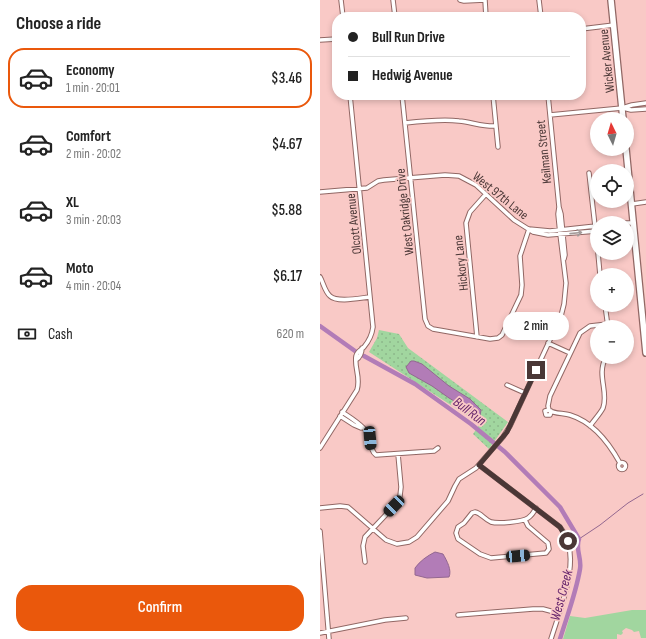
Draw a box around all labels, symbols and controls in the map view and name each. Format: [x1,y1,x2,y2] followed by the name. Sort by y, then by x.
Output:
[16,13,101,34] text: Choose a ride
[372,28,445,47] text: Bull Run Drive
[596,28,618,93] street label: Wicker Avenue
[18,60,54,96] icon: car
[66,61,115,80] text: Economy
[372,66,453,85] text: Hedwig Avenue
[271,69,302,88] text: $3.46
[66,80,119,96] text: 1 min · 20:01
[590,112,634,156] north arrow
[590,112,634,364] map controls
[533,119,555,185] street label: Keilman Street
[18,126,54,162] icon: car
[66,127,111,146] text: Comfort
[272,135,302,154] text: $4.67
[66,146,121,162] text: 2 min · 20:02
[590,164,634,208] button: locate
[392,168,418,256] street label: West Oakridge Drive
[469,168,532,223] street label: West 97th Lane
[18,192,54,228] icon: car
[66,193,79,212] text: XL
[343,193,365,255] street label: Olcott Avenue
[271,201,302,220] text: $5.88
[66,212,121,228] text: 3 min · 20:03
[590,216,634,260] button: layers
[570,229,583,236] one-way arrow
[450,234,472,292] street label: Hickory Lane
[18,258,54,294] icon: car
[66,259,93,278] text: Moto
[273,267,302,286] text: $6.17
[590,268,634,312] button: +
[66,278,121,294] text: 4 min · 20:04
[503,312,569,340] callout: 2 min
[524,318,548,334] text: 2 min
[590,320,634,364] button: −
[16,323,38,345] icon: cash
[48,325,73,344] text: Cash
[277,326,304,342] text: 620 m
[527,361,545,379] route end
[450,393,490,429] water label: Bull Run
[363,426,377,450] car
[381,493,407,519] car
[559,532,577,550] route start
[506,549,530,563] car
[547,567,577,622] water label: West Creek
[16,585,304,631] button: Confirm

